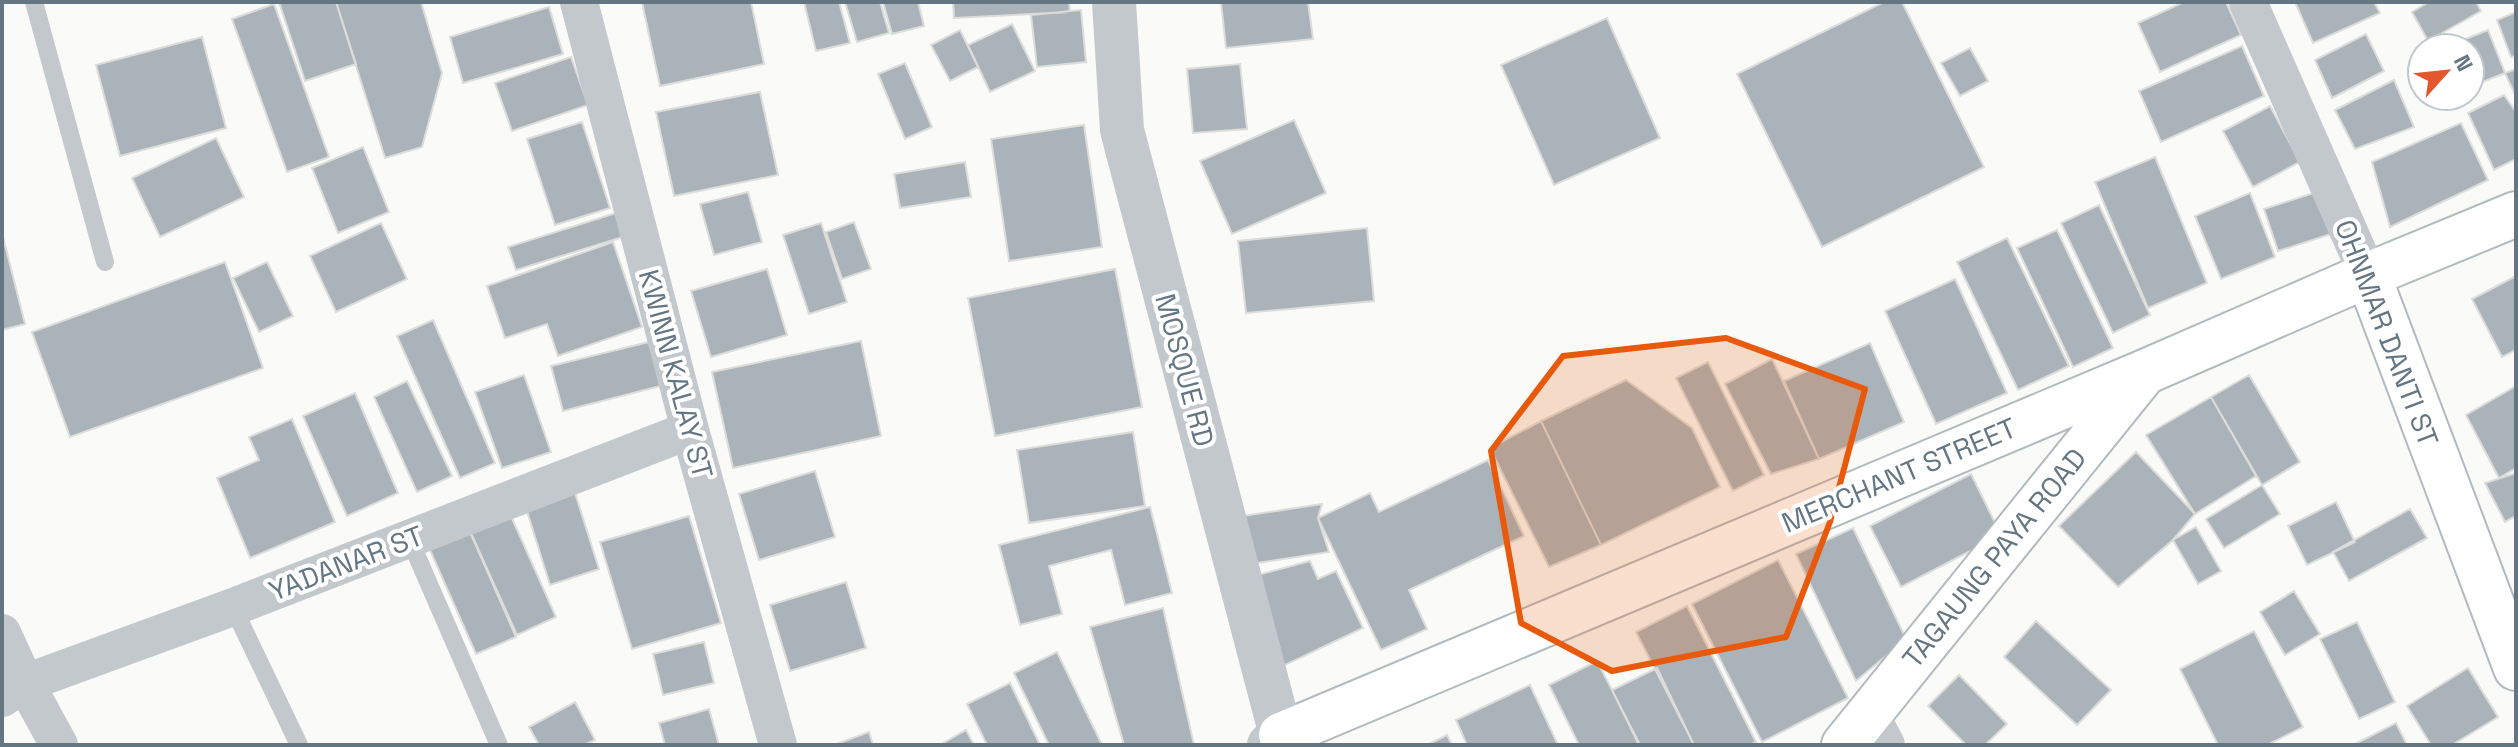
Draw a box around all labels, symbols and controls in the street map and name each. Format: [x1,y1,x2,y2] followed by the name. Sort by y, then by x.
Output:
[2406,32,2486,112] north arrow
[2448,50,2480,76] text: N
[2327,214,2447,452] street label: OHNMAR DANTI ST
[631,266,721,482] street label: KWINN KALAY ST
[1147,290,1223,450] street label: MOSQUE RD
[1776,409,2022,541] street label: MERCHANT STREET
[1894,441,2094,675] street label: TAGAUNG PAYA ROAD
[264,517,428,609] street label: YADANAR ST

